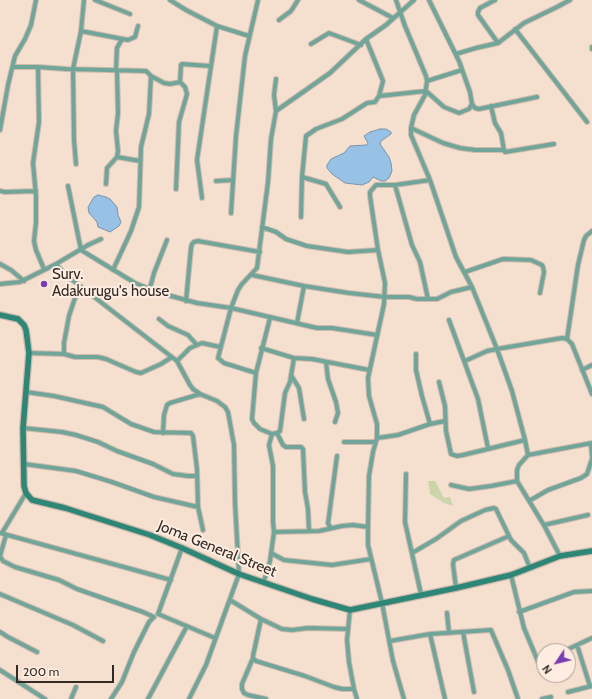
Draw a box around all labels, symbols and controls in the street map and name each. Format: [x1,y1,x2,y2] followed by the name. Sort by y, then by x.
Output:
[52,266,169,301] place label: Surv. Adakurugu's house
[39,279,49,289] marker: Surv. Adakurugu's house
[155,517,279,581] street label: Joma General Street
[536,643,576,683] north arrow
[18,657,116,683] scale bar
[539,662,555,677] text: N
[23,664,59,679] text: 200 m

